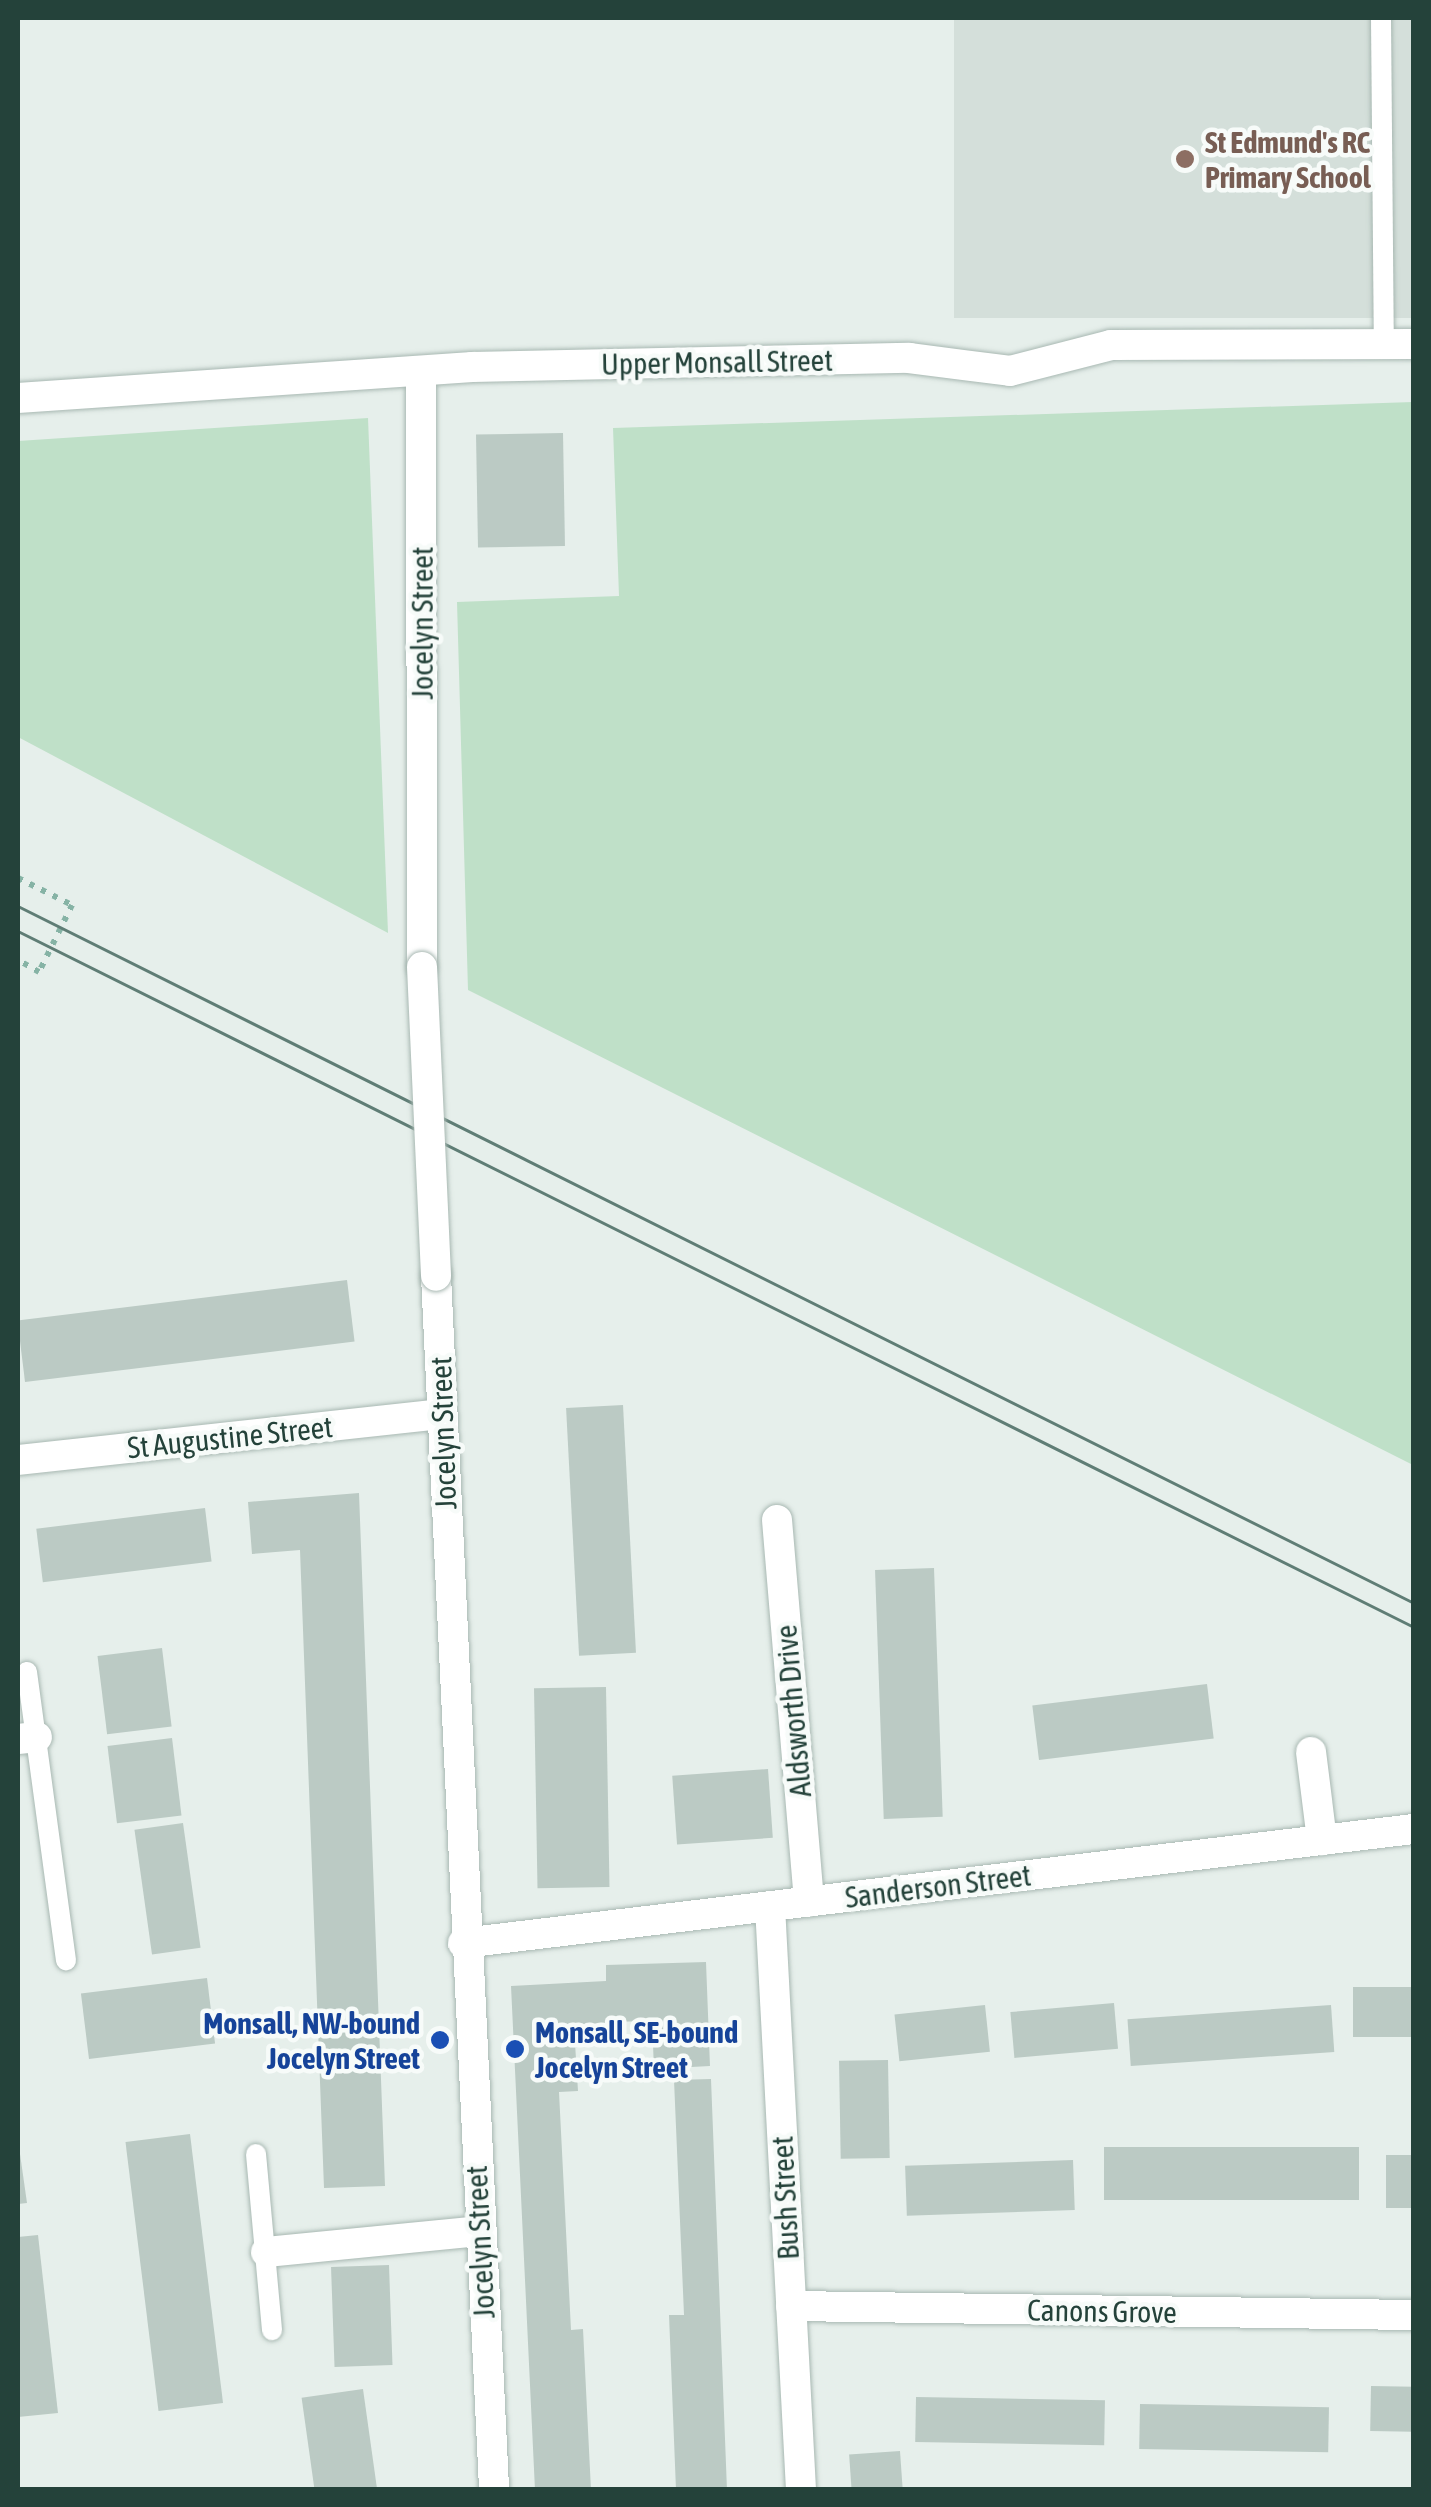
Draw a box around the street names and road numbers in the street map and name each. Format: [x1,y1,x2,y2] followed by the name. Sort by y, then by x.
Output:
[601,342,833,382] street label: Upper Monsall Street
[404,547,440,699] street label: Jocelyn Street
[422,1356,464,1510] street label: Jocelyn Street
[126,1408,334,1466] street label: St Augustine Street
[768,1623,818,1799] street label: Aldsworth Drive
[843,1857,1033,1915] street label: Sanderson Street
[764,2135,806,2261] street label: Bush Street
[458,2165,502,2319] street label: Jocelyn Street
[1027,2292,1177,2330] street label: Canons Grove

